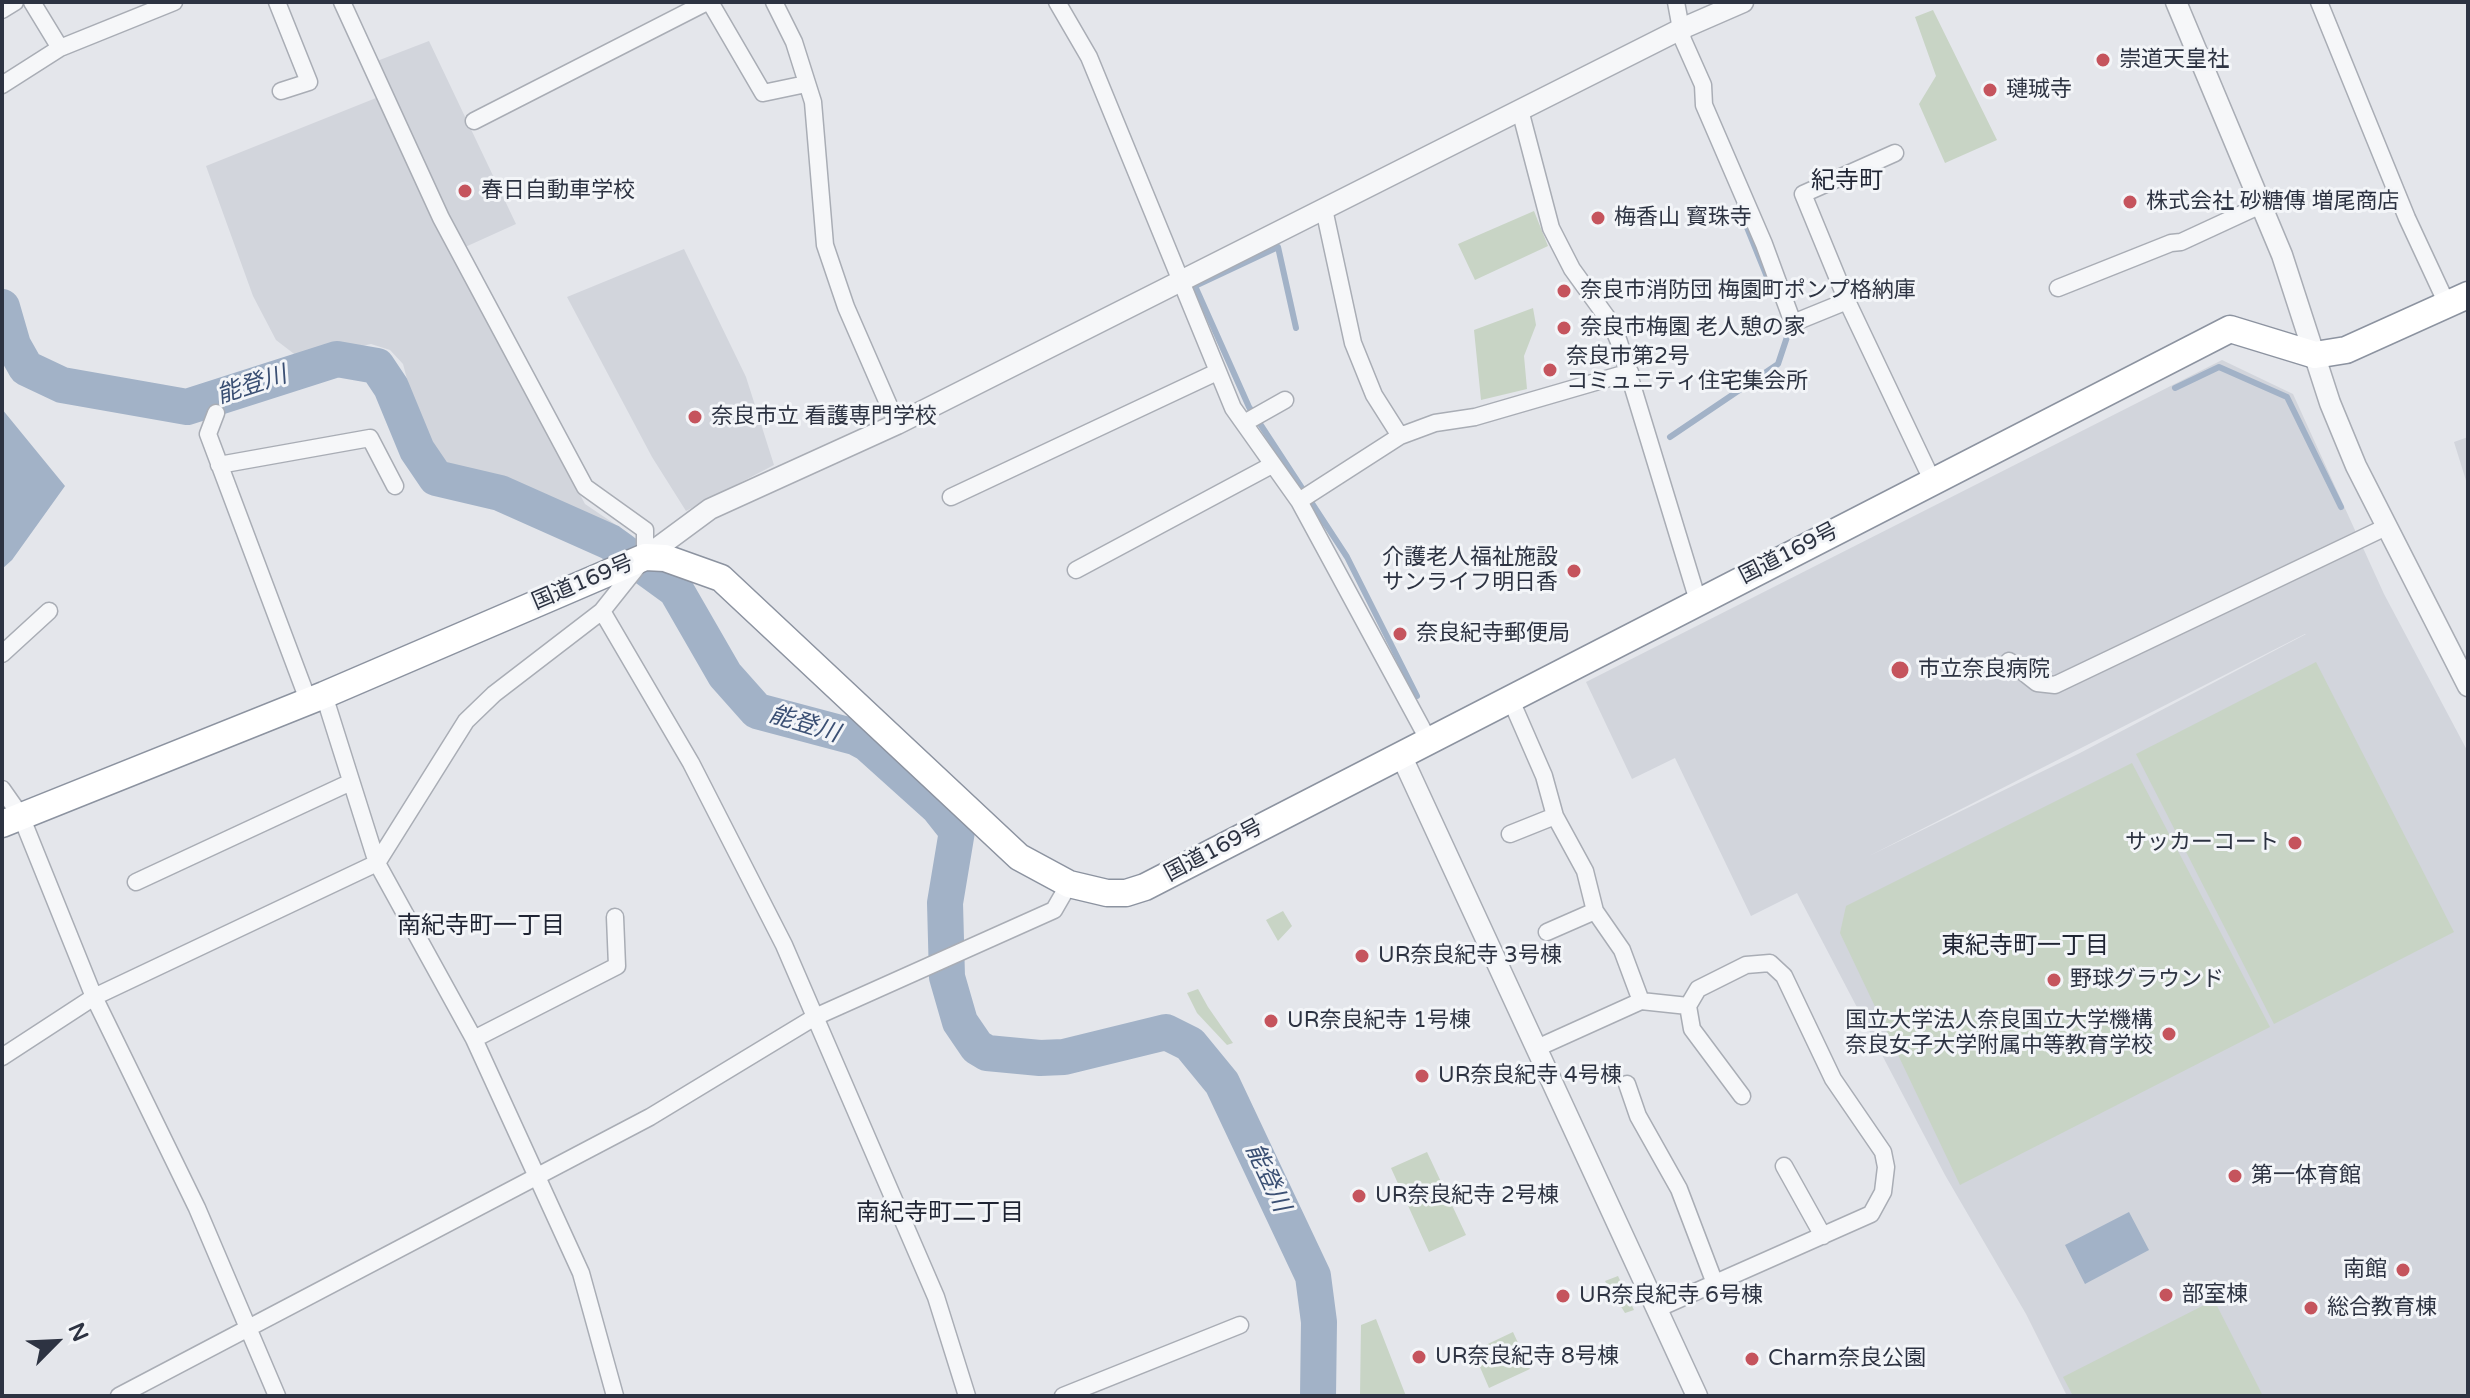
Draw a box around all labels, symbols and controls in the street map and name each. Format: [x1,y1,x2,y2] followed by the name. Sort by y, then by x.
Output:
[2119,47,2229,73] place label: 崇道天皇社
[2094,51,2112,69] marker: 崇道天皇社
[2006,77,2072,103] place label: 璉珹寺
[1981,81,1999,99] marker: 璉珹寺
[1811,168,1883,196] district label: 紀寺町
[481,178,635,204] place label: 春日自動車学校
[456,182,474,200] marker: 春日自動車学校
[2146,189,2399,215] place label: 株式会社 砂糖傳 増尾商店
[2121,193,2139,211] marker: 株式会社 砂糖傳 増尾商店
[1614,205,1752,231] place label: 梅香山 寳珠寺
[1589,209,1607,227] marker: 梅香山 寳珠寺
[1580,278,1916,304] place label: 奈良市消防団 梅園町ポンプ格納庫
[1555,282,1573,300] marker: 奈良市消防団 梅園町ポンプ格納庫
[1580,315,1806,341] place label: 奈良市梅園 老人憩の家
[1555,319,1573,337] marker: 奈良市梅園 老人憩の家
[1566,344,1808,396] place label: 奈良市第2号 コミュニティ住宅集会所
[213,361,291,411] water label: 能登川
[1541,361,1559,379] marker: 奈良市第2号 コミュニティ住宅集会所
[711,404,937,430] place label: 奈良市立 看護専門学校
[686,408,704,426] marker: 奈良市立 看護専門学校
[1735,518,1843,590] street label: 国道169号
[1382,545,1558,596] place label: 介護老人福祉施設 サンライフ明日香
[528,550,638,616] street label: 国道169号
[1565,562,1583,580] marker: 介護老人福祉施設 サンライフ明日香
[1416,621,1570,647] place label: 奈良紀寺郵便局
[1391,625,1409,643] marker: 奈良紀寺郵便局
[1918,657,2050,683] place label: 市立奈良病院
[1889,659,1911,681] marker: 市立奈良病院
[765,701,843,749] water label: 能登川
[1160,814,1268,888] street label: 国道169号
[2125,830,2279,856] place label: サッカーコート
[2286,834,2304,852] marker: サッカーコート
[397,913,565,941] district label: 南紀寺町一丁目
[1941,933,2109,961] district label: 東紀寺町一丁目
[1378,943,1562,969] place label: UR奈良紀寺 3号棟
[1353,947,1371,965] marker: UR奈良紀寺 3号棟
[2070,967,2224,993] place label: 野球グラウンド
[2045,971,2063,989] marker: 野球グラウンド
[1287,1008,1471,1034] place label: UR奈良紀寺 1号棟
[1845,1008,2153,1060] place label: 国立大学法人奈良国立大学機構 奈良女子大学附属中等教育学校
[1262,1012,1280,1030] marker: UR奈良紀寺 1号棟
[2160,1025,2178,1043] marker: 国立大学法人奈良国立大学機構 奈良女子大学附属中等教育学校
[1438,1063,1622,1089] place label: UR奈良紀寺 4号棟
[1413,1067,1431,1085] marker: UR奈良紀寺 4号棟
[1239,1139,1295,1217] water label: 能登川
[2251,1163,2361,1189] place label: 第一体育館
[2226,1167,2244,1185] marker: 第一体育館
[1375,1183,1559,1209] place label: UR奈良紀寺 2号棟
[1350,1187,1368,1205] marker: UR奈良紀寺 2号棟
[856,1200,1024,1228] district label: 南紀寺町二丁目
[2343,1257,2387,1283] place label: 南館
[2394,1261,2412,1279] marker: 南館
[2182,1282,2248,1308] place label: 部室棟
[1579,1283,1763,1309] place label: UR奈良紀寺 6号棟
[2157,1286,2175,1304] marker: 部室棟
[1554,1287,1572,1305] marker: UR奈良紀寺 6号棟
[2327,1295,2437,1321] place label: 総合教育棟
[2302,1299,2320,1317] marker: 総合教育棟
[16,1302,96,1382] north arrow
[62,1319,93,1346] text: N
[1435,1344,1619,1370] place label: UR奈良紀寺 8号棟
[1768,1346,1926,1372] place label: Charm奈良公園
[1410,1348,1428,1366] marker: UR奈良紀寺 8号棟
[1743,1350,1761,1368] marker: Charm奈良公園

